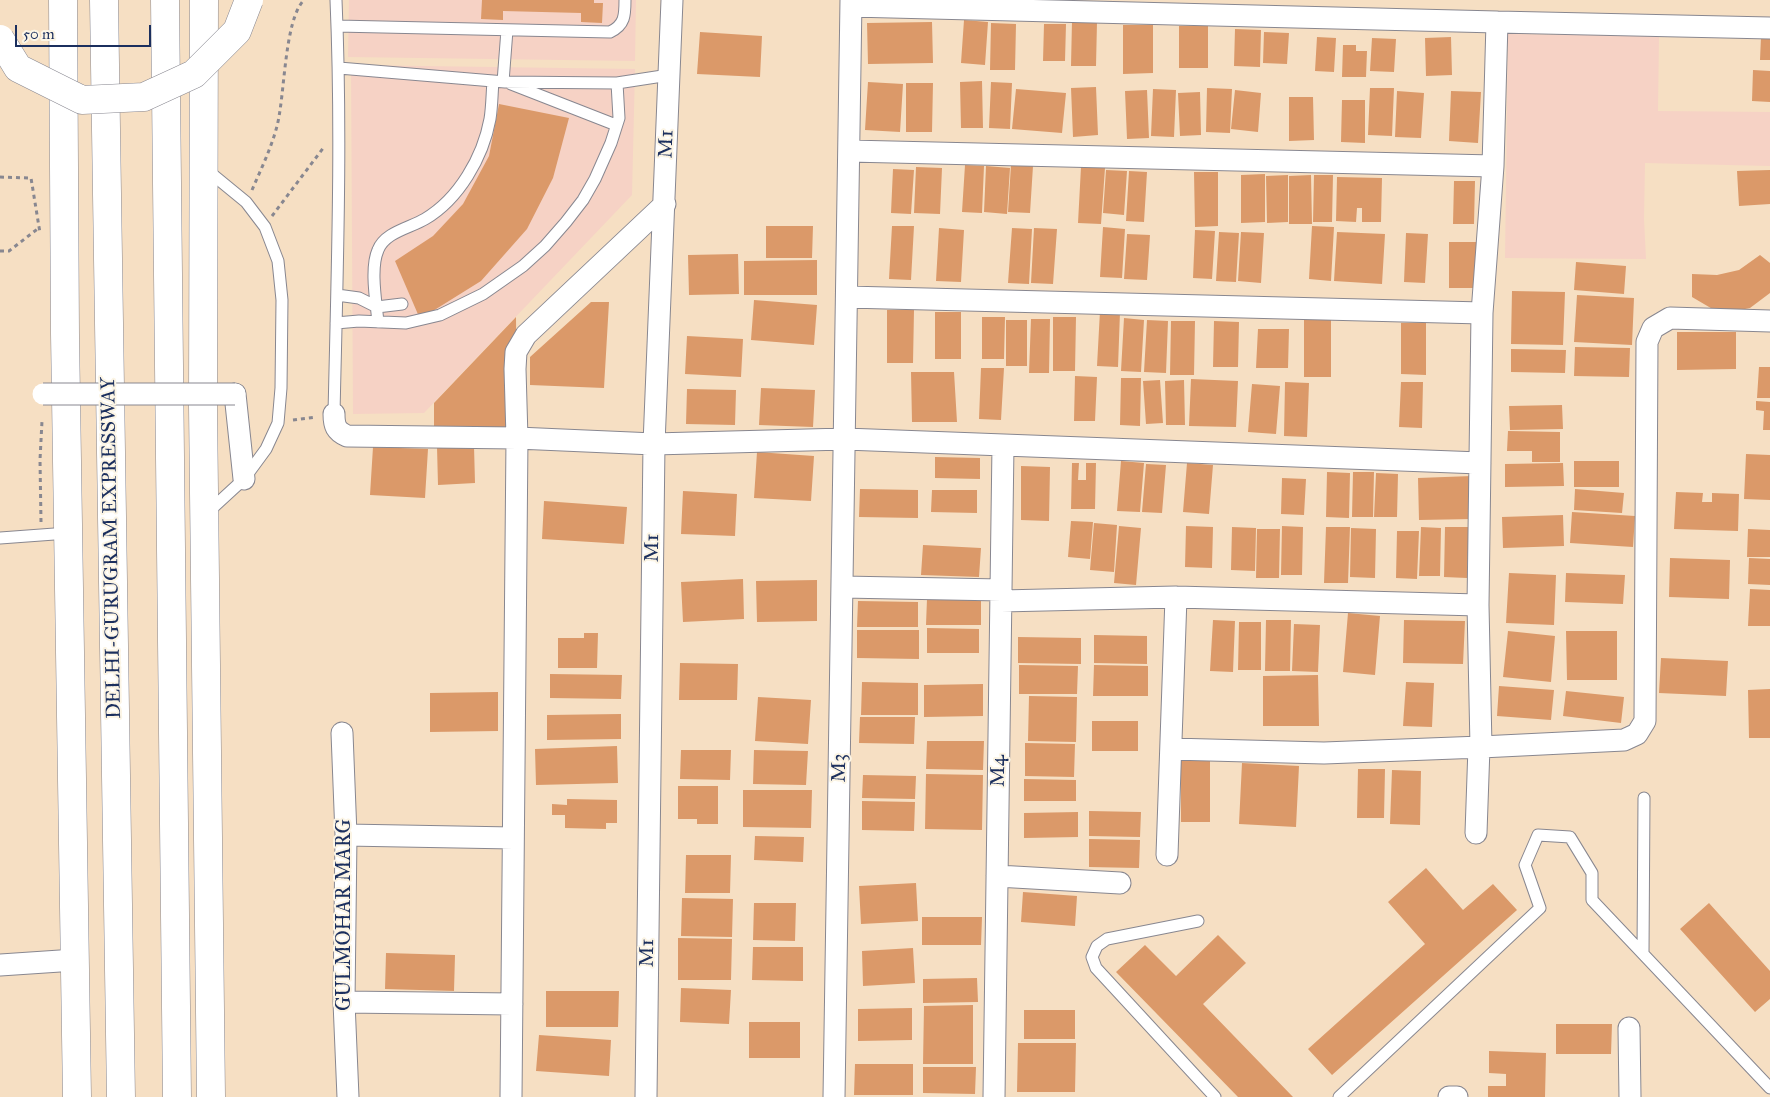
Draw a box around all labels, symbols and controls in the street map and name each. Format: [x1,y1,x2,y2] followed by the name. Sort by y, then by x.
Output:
[18,15,154,47] scale bar
[23,25,55,43] text: 50 m
[655,129,679,159] street label: M1
[97,377,127,719] street label: DELHI-GURUGRAM EXPRESSWAY
[641,534,665,562] street label: M1
[828,753,852,783] street label: M3
[987,755,1011,787] street label: M4
[333,819,357,1011] street label: GULMOHAR MARG
[636,939,660,967] street label: M1

